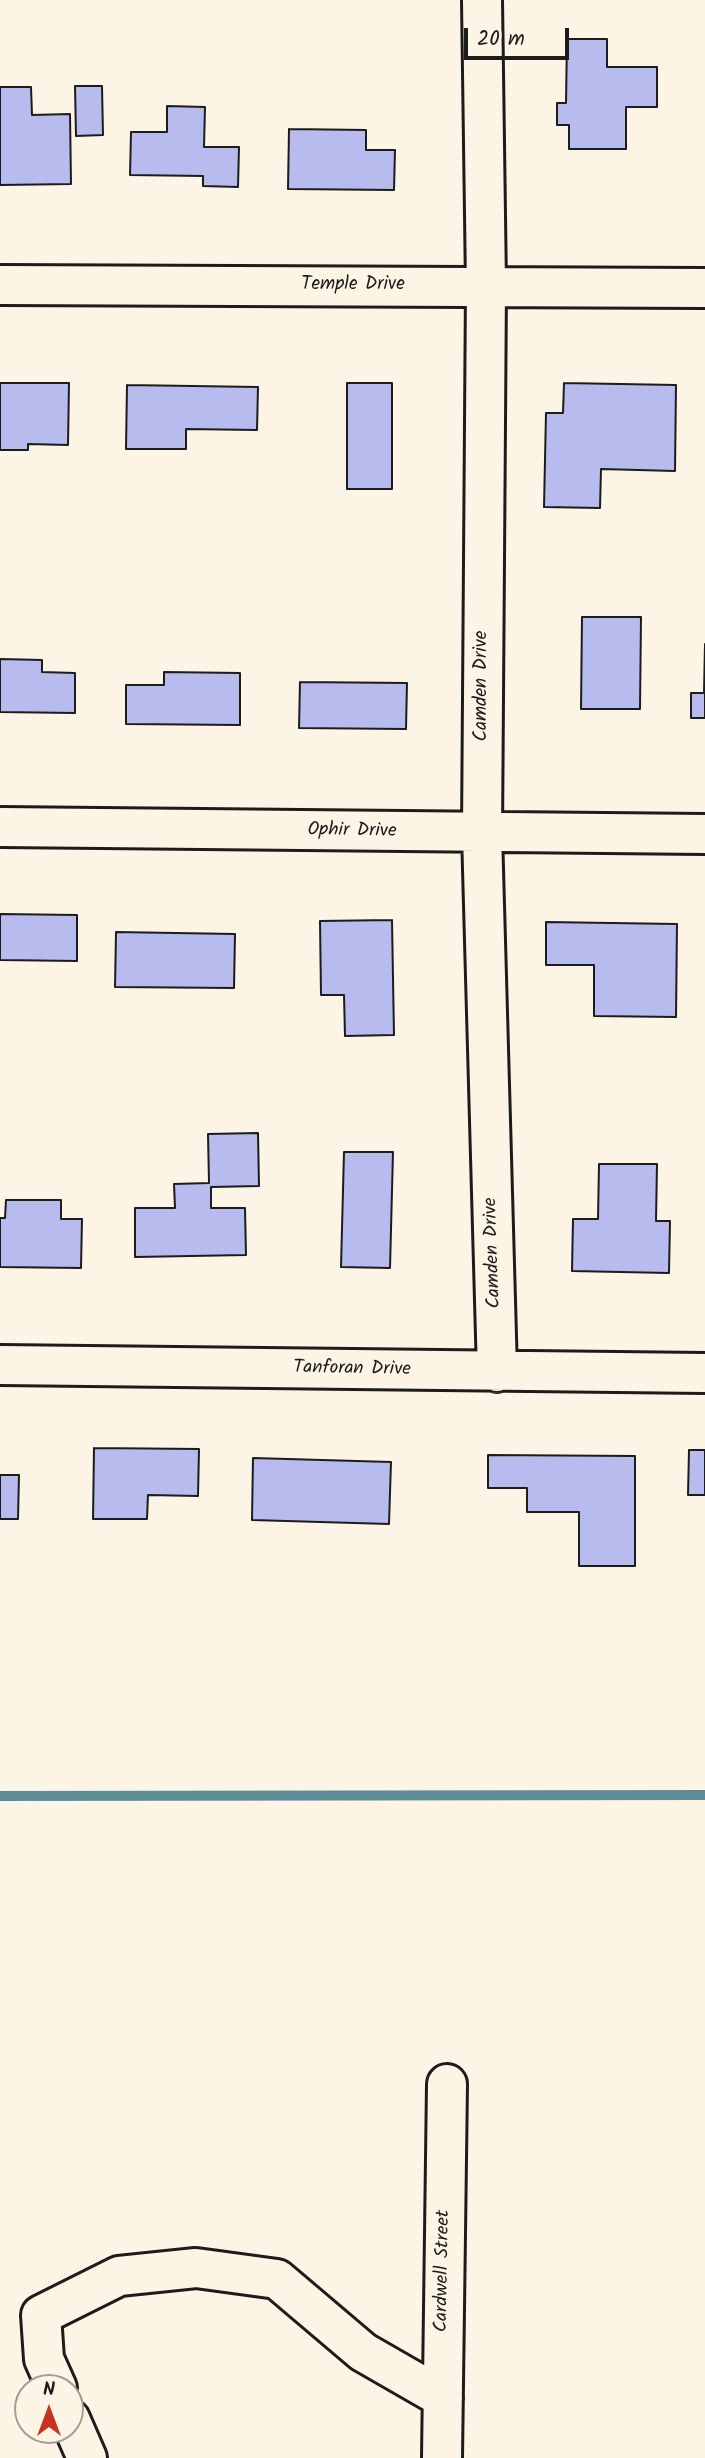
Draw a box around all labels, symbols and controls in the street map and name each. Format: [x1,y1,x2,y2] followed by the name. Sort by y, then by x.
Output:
[467,14,572,58] scale bar
[477,23,525,56] text: 20 m
[301,275,405,297] street label: Temple Drive
[472,631,494,741] street label: Camden Drive
[307,820,397,844] street label: Ophir Drive
[481,1197,507,1309] street label: Camden Drive
[293,1358,411,1382] street label: Tanforan Drive
[432,2210,456,2332] street label: Cardwell Street
[14,2374,84,2444] north arrow
[43,2375,55,2405] text: N

